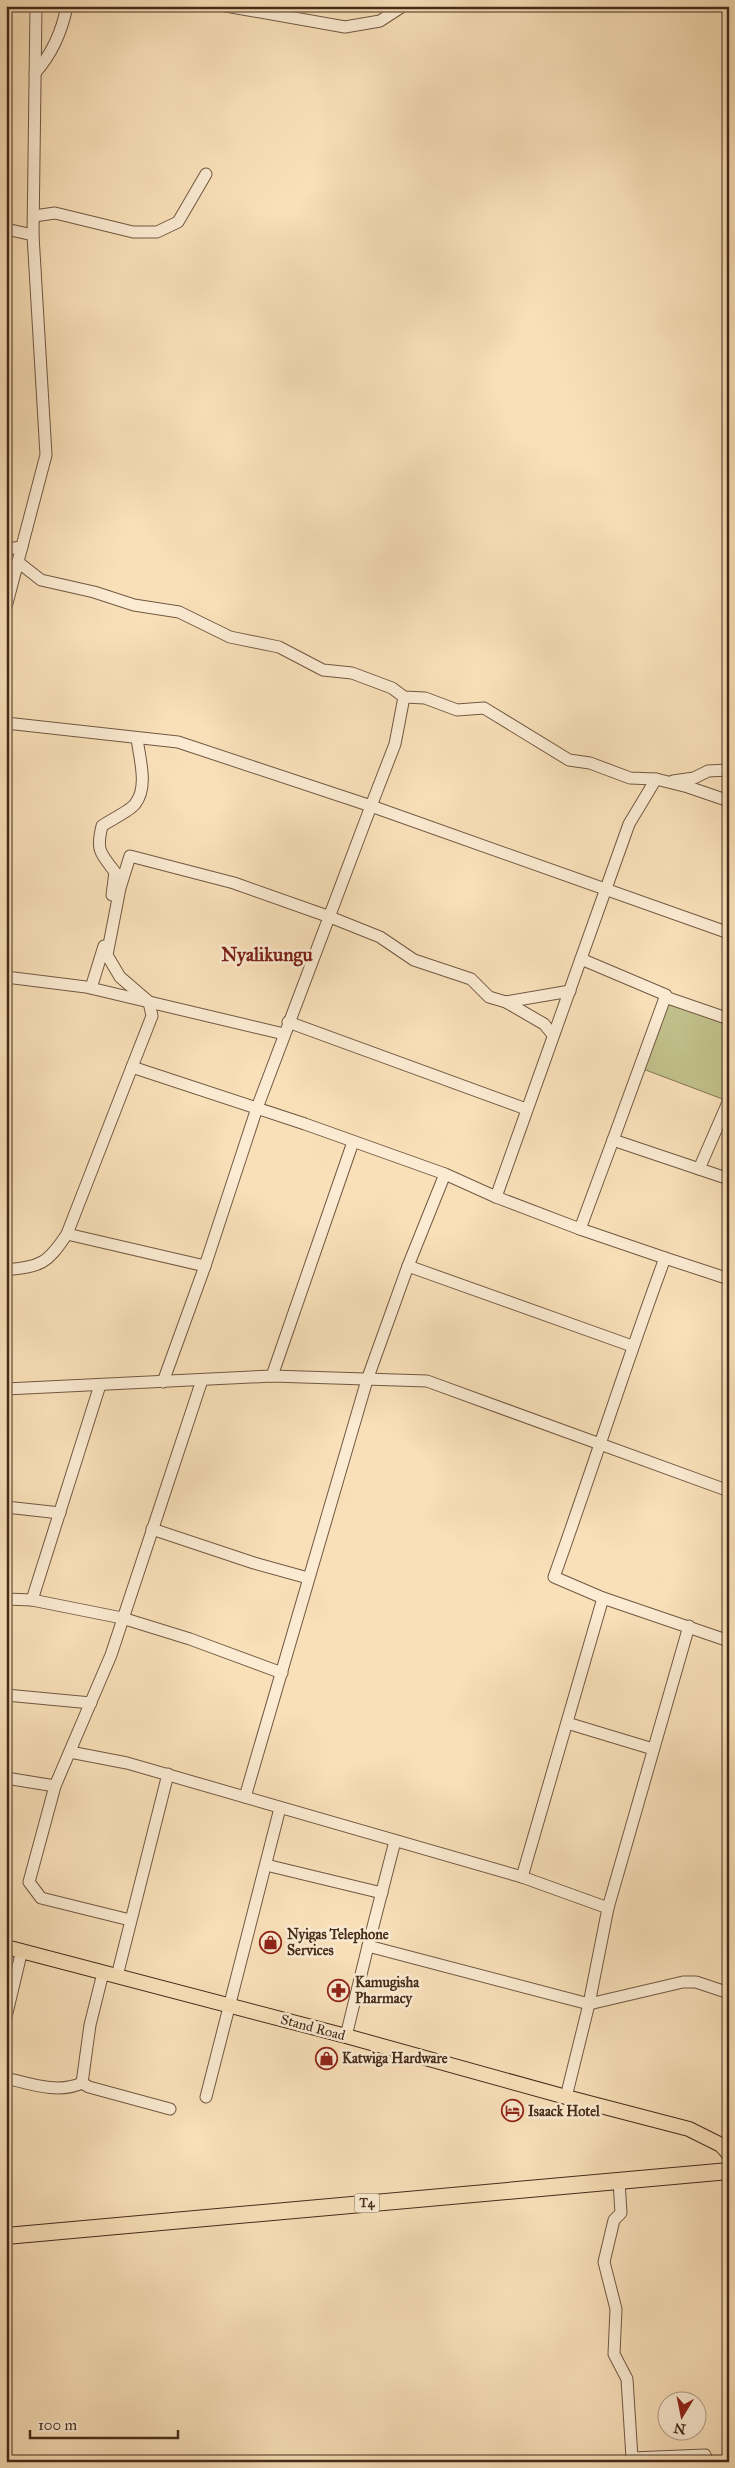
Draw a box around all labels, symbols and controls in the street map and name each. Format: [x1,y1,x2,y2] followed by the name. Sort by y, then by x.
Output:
[221,943,314,967] district label: Nyalikungu
[287,1926,389,1959] place label: Nyigas Telephone Services
[259,1930,283,1954] shop icon: Nyigas Telephone Services
[355,1974,420,2008] place label: Kamugisha Pharmacy
[327,1978,351,2002] pharmacy icon: Kamugisha Pharmacy
[279,2011,347,2044] street label: Stand Road
[314,2046,338,2070] shop icon: Katwiga Hardware
[342,2050,448,2068] place label: Katwiga Hardware
[500,2099,524,2123] hotel icon: Isaack Hotel
[528,2103,601,2120] place label: Isaack Hotel
[354,2194,380,2212] road number: T4
[658,2390,708,2440] north arrow
[30,2408,178,2440] scale bar
[38,2416,78,2434] text: 100 m
[672,2419,687,2438] text: N

